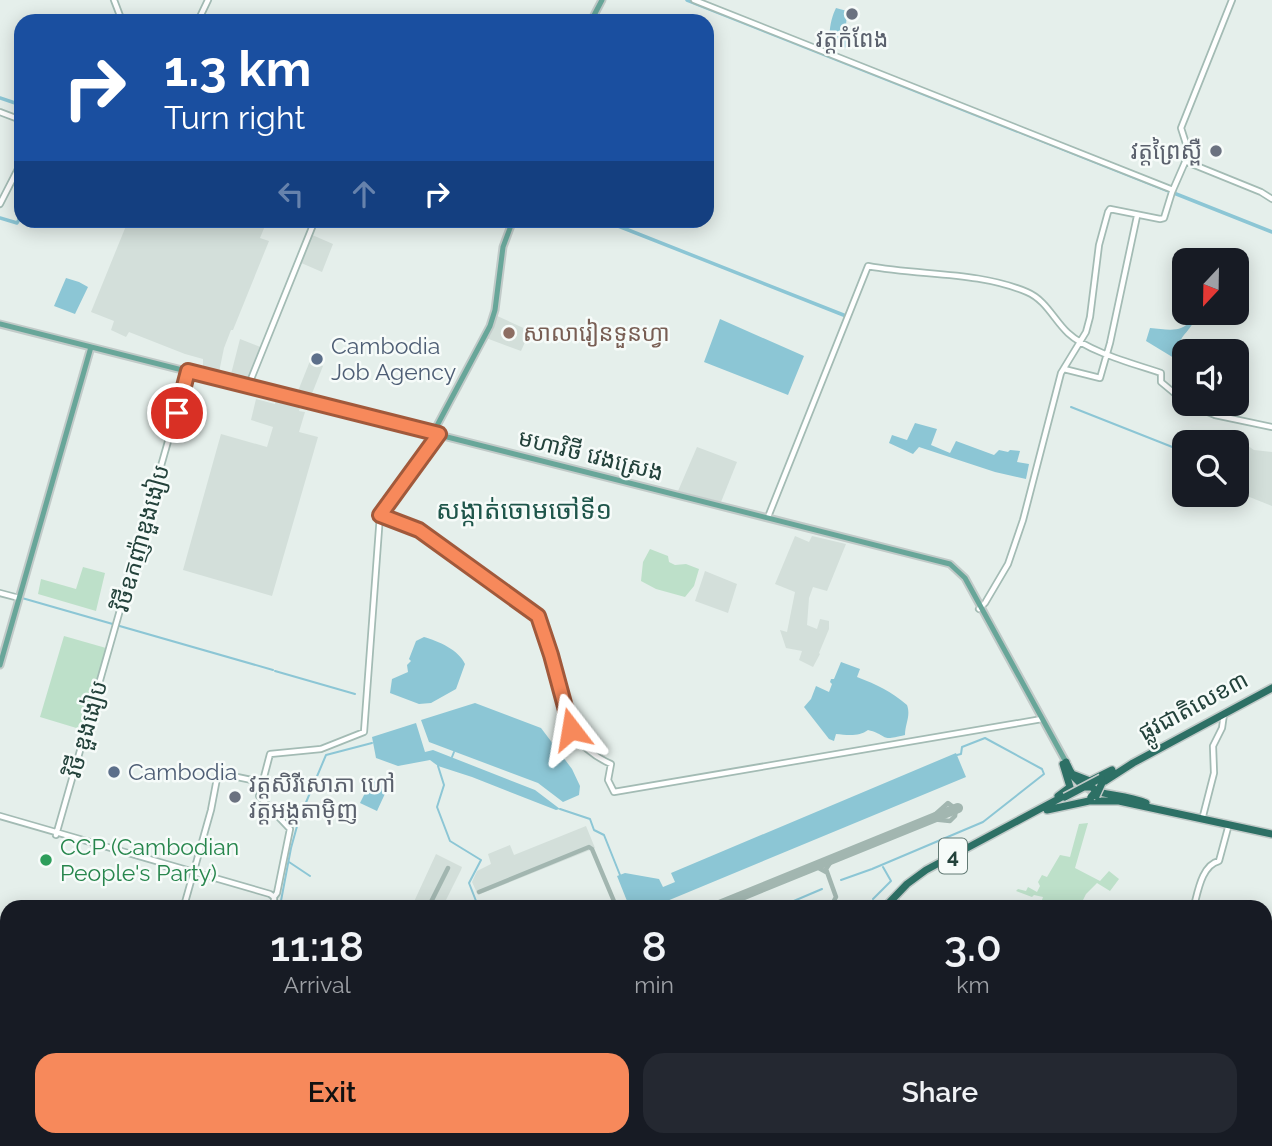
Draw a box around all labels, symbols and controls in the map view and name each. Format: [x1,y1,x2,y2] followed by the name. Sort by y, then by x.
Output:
[844,6,860,22] marker: វត្តកំពែង
[816,25,888,54] place label: វត្តកំពែង
[164,40,311,97] text: 1.3 km
[49,42,140,133] icon: right
[164,99,305,136] text: Turn right
[1131,136,1202,166] place label: វត្តព្រៃស្ពឺ
[1208,143,1224,159] marker: វត្តព្រៃស្ពឺ
[272,175,310,213] icon: left
[345,175,383,213] icon: ahead
[418,175,456,213] icon: right
[1172,248,1250,326] north arrow
[1172,248,1249,507] map controls
[523,318,670,348] place label: សាលារៀនទួនហ្វា
[501,325,517,341] marker: សាលារៀនទួនហ្វា
[331,332,456,385] place label: Cambodia Job Agency
[1172,339,1249,416] button: sound
[309,351,325,367] marker: Cambodia Job Agency
[147,383,207,443] pin
[158,394,196,432] icon: arrive
[516,423,667,487] street label: មហាវិថី វេងស្រេង
[1172,430,1249,507] button: search
[106,461,176,615] street label: វិថីឧកញ៉ាឌួងងៀប
[436,495,612,527] district label: សង្កាត់ចោមចៅទី១
[1133,665,1256,754] street label: ផ្លូវជាតិលេខ៣
[58,677,114,781] street label: វិថី ឌួងងៀប
[534,692,608,766] position arrow
[128,758,237,785] place label: Cambodia
[106,764,122,780] marker: Cambodia
[249,770,395,825] place label: វត្តសិរីសោភា ហៅ វត្តអង្តតាម៉ិញ
[227,789,243,805] marker: វត្តសិរីសោភា ហៅ វត្តអង្តតាម៉ិញ
[60,833,239,886] place label: CCP (Cambodian People's Party)
[939,838,967,874] road number: 4
[38,852,54,868] marker: CCP (Cambodian People's Party)
[270,922,364,971] text: 11:18
[641,922,667,971] text: 8
[944,922,1002,971] text: 3.0
[283,971,351,998] text: Arrival
[634,971,674,998] text: min
[956,971,990,998] text: km
[35,1053,629,1133] button: Exit
[643,1053,1237,1133] button: Share

